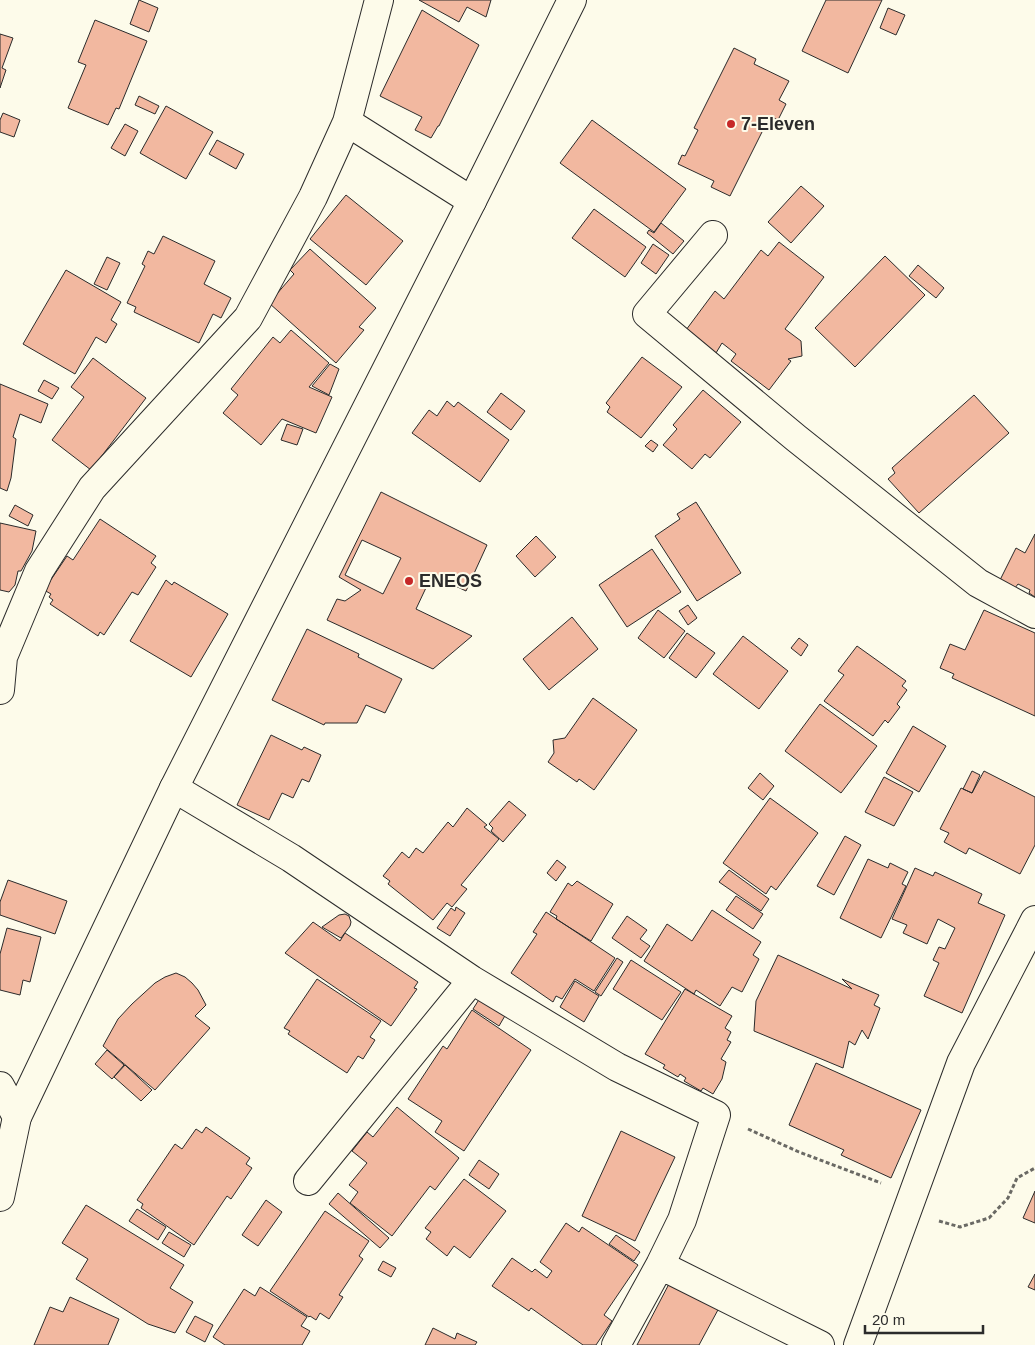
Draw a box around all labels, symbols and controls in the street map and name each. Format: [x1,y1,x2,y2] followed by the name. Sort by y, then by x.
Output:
[741,114,815,134] place label: 7-Eleven
[725,118,737,130] marker: 7-Eleven
[419,571,482,591] place label: ENEOS
[403,575,415,587] marker: ENEOS
[865,1302,982,1334] scale bar
[872,1311,905,1328] text: 20 m

